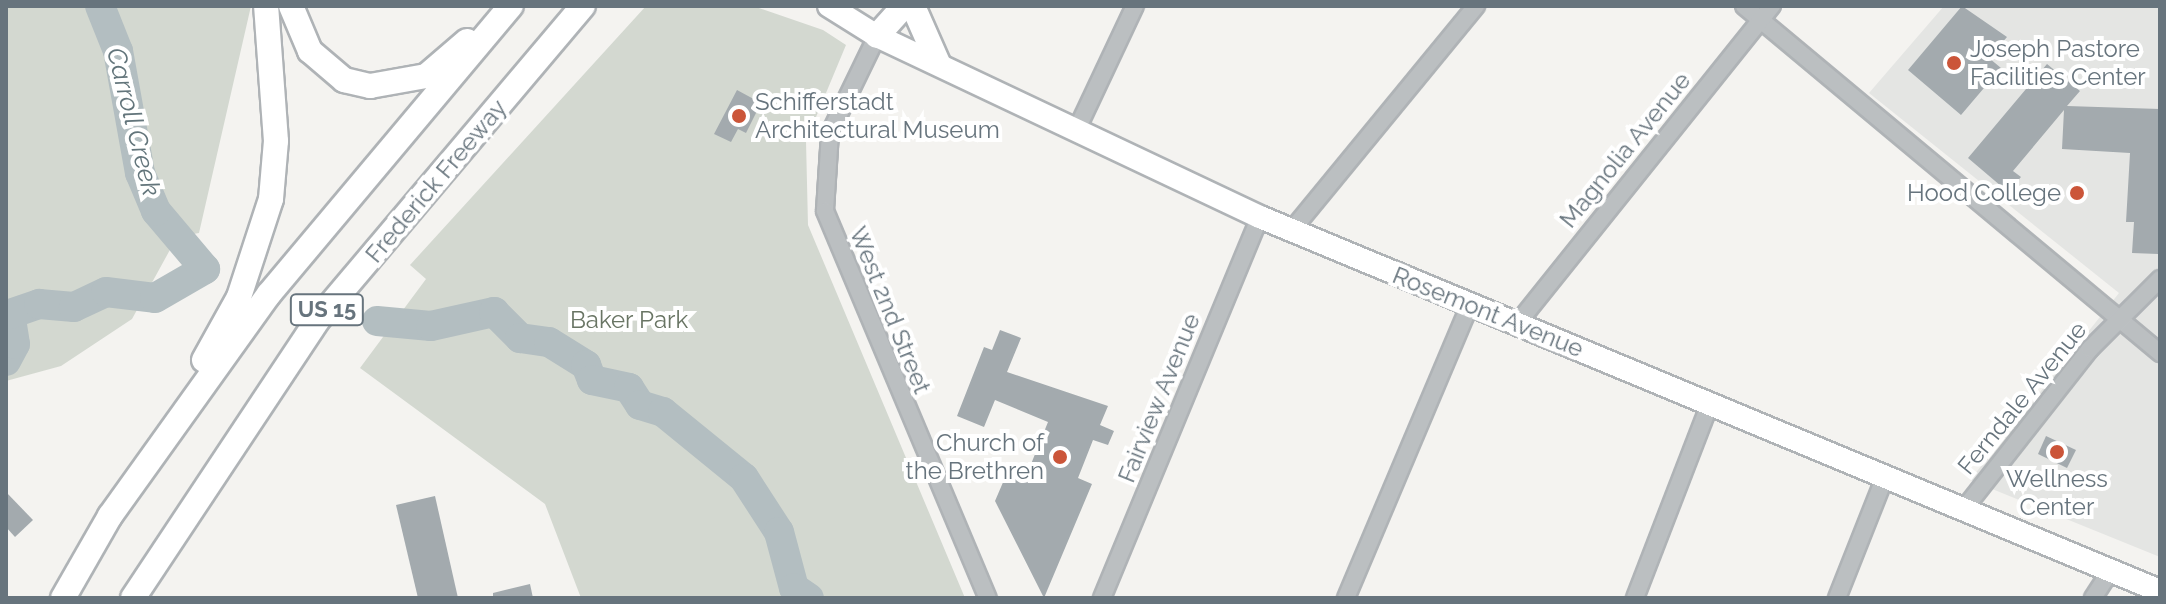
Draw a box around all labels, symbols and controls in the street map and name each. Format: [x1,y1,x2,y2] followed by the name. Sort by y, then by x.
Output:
[1970,35,2146,91] place label: Joseph Pastore Facilities Center
[99,44,167,200] water label: Carroll Creek
[1945,54,1963,72] marker: Joseph Pastore Facilities Center
[1553,66,1697,234] street label: Magnolia Avenue
[755,88,1000,144] place label: Schifferstadt Architectural Museum
[359,94,513,268] street label: Frederick Freeway
[730,107,748,125] marker: Schifferstadt Architectural Museum
[1907,179,2061,207] place label: Hood College
[2068,184,2086,202] marker: Hood College
[843,222,937,398] street label: West 2nd Street
[1388,260,1588,364] street label: Rosemont Avenue
[289,292,365,328] road number: US 15
[570,306,688,334] park label: Baker Park
[1112,309,1206,487] street label: Fairview Avenue
[1951,316,2093,480] street label: Ferndale Avenue
[906,429,1044,485] place label: Church of the Brethren
[2048,443,2066,461] marker: Wellness Center
[1051,448,1069,466] marker: Church of the Brethren
[2006,465,2108,521] place label: Wellness Center

